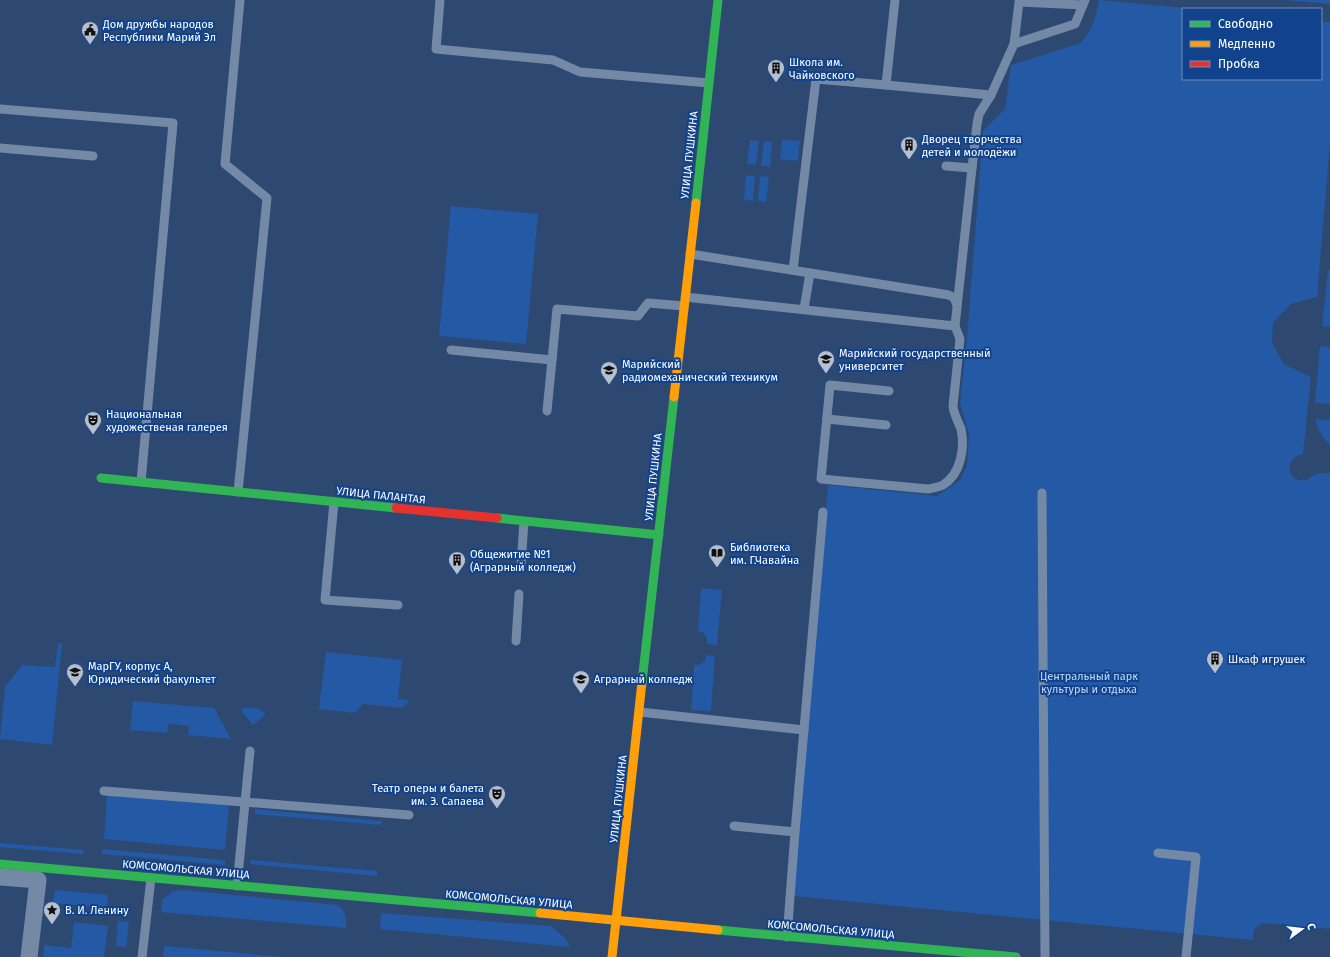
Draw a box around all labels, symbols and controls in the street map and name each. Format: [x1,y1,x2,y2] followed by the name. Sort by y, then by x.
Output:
[1182,8,1322,80] legend
[1218,17,1273,31] text: Свободно
[102,18,216,44] place label: Дом дружбы народов Республики Марий Эл
[80,20,100,45] public building icon: Дом дружбы народов Республики Марий Эл
[1218,37,1275,51] text: Медленно
[789,56,855,82] place label: Школа им. Чайковского
[1218,57,1260,71] text: Пробка
[766,58,786,83] building icon: Школа им. Чайковского
[678,110,701,200] street label: УЛИЦА ПУШКИНА
[921,133,1022,159] place label: Дворец творчества детей и молодёжи
[899,135,919,160] building icon: Дворец творчества детей и молодёжи
[839,347,991,373] place label: Марийский государственный университет
[816,349,836,374] school or university icon: Марийский государственный университет
[622,358,778,384] place label: Марийский радиомеханический техникум
[599,360,619,385] school or university icon: Марийский радиомеханический техникум
[106,408,228,434] place label: Национальная художественая галерея
[83,410,103,435] theatre icon: Национальная художественая галерея
[642,432,665,522] street label: УЛИЦА ПУШКИНА
[336,484,426,507] street label: УЛИЦА ПАЛАНТАЯ
[730,541,799,567] place label: Библиотека им. Г.Чавайна
[707,543,727,568] library icon: Библиотека им. Г.Чавайна
[470,548,576,574] place label: Общежитие №1 (Аграрный колледж)
[447,550,467,575] building icon: Общежитие №1 (Аграрный колледж)
[1205,649,1225,674] building icon: Шкаф игрушек
[1228,653,1306,666] place label: Шкаф игрушек
[88,660,216,686] place label: МарГУ, корпус А, Юридический факультет
[65,662,85,687] school or university icon: МарГУ, корпус А, Юридический факультет
[571,669,591,694] school or university icon: Аграрный колледж
[1040,670,1138,696] park label: Центральный парк культуры и отдыха
[594,673,693,686] place label: Аграрный колледж
[607,754,630,844] street label: УЛИЦА ПУШКИНА
[372,782,484,808] place label: Театр оперы и балета им. Э. Сапаева
[487,784,507,809] theatre icon: Театр оперы и балета им. Э. Сапаева
[122,857,251,882] street label: КОМСОМОЛЬСКАЯ УЛИЦА
[445,887,574,912] street label: КОМСОМОЛЬСКАЯ УЛИЦА
[42,900,62,925] place icon: В. И. Ленину
[65,904,129,917] place label: В. И. Ленину
[1282,909,1322,949] north arrow
[767,917,896,942] street label: КОМСОМОЛЬСКАЯ УЛИЦА
[1304,922,1318,932] text: С

